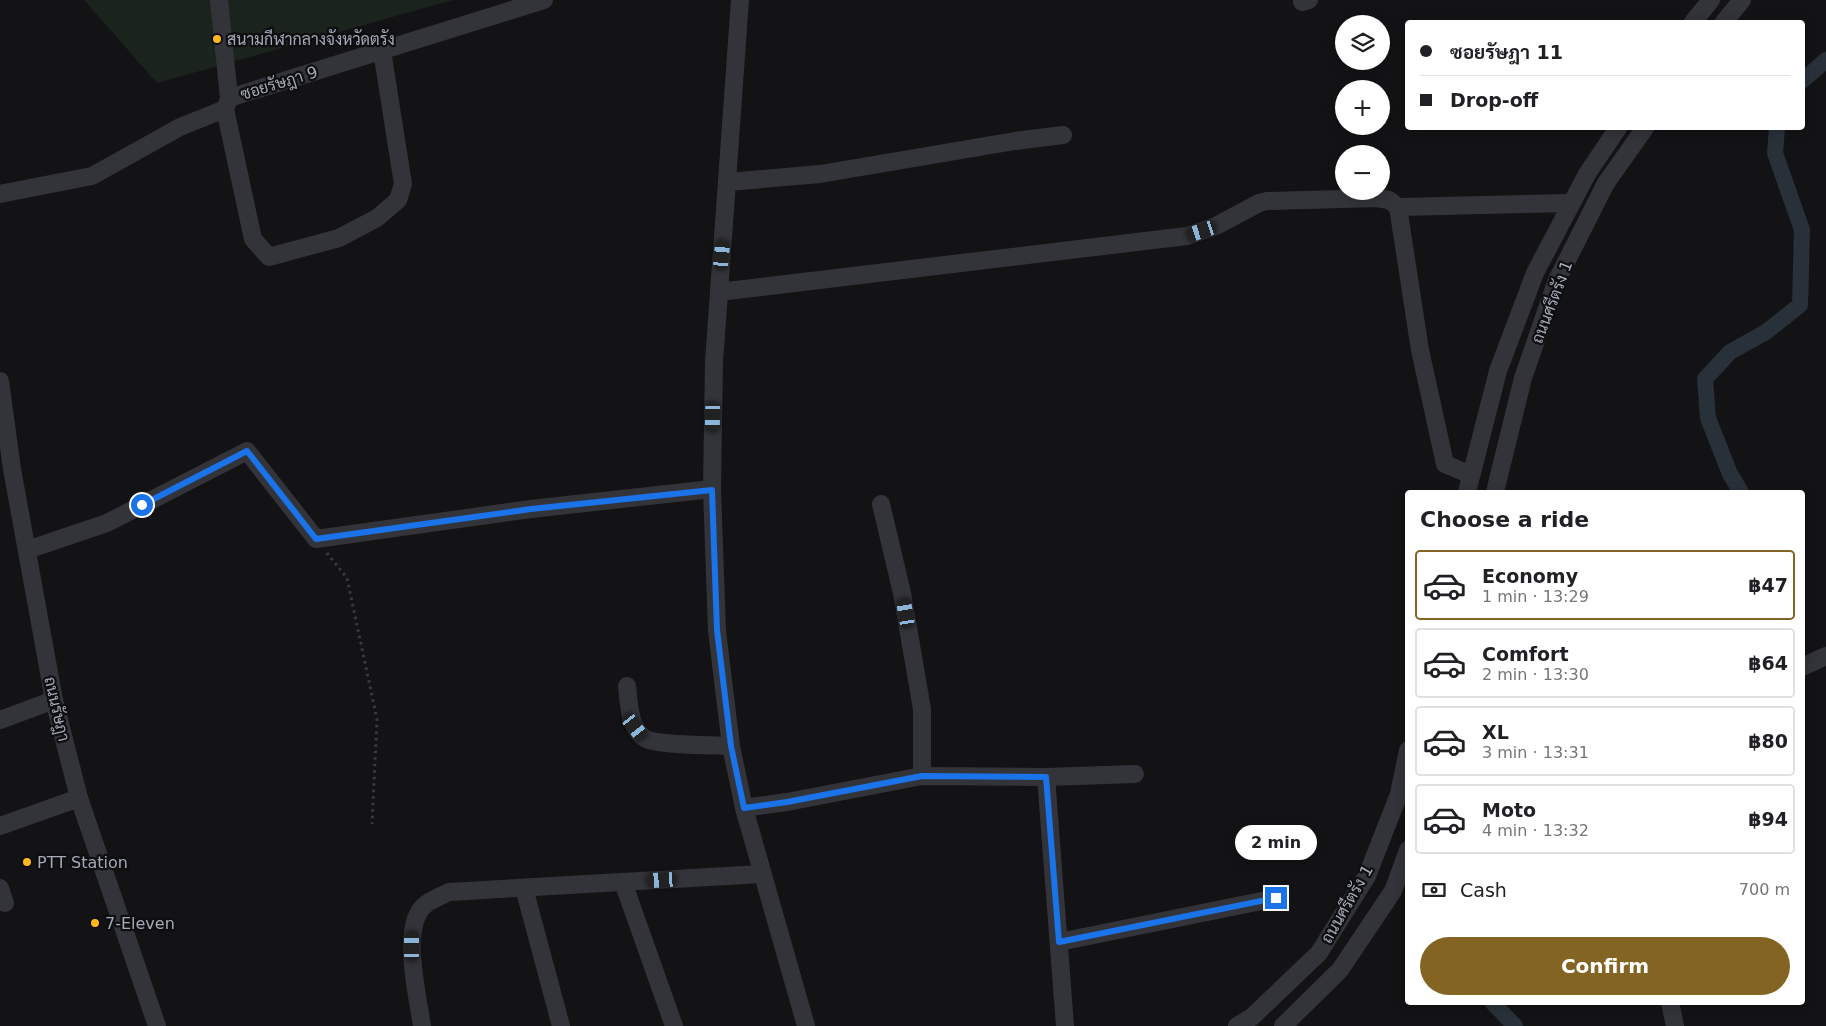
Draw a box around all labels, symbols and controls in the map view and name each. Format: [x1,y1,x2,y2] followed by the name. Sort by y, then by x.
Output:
[1335,15,1390,200] map controls
[1335,15,1390,70] button: layers
[227,28,395,49] place label: สนามกีฬากลางจังหวัดตรัง
[211,33,223,45] marker: สนามกีฬากลางจังหวัดตรัง
[1450,41,1563,63] text: ซอยรัษฎา 11
[238,61,320,105] street label: ซอยรัษฎา 9
[1335,80,1390,135] button: +
[1450,89,1538,111] text: Drop-off
[1335,145,1390,200] button: −
[1185,219,1218,243] car
[713,239,730,271] car
[1526,257,1576,346] street label: ถนนศรีตรัง 1
[705,402,720,432] car
[131,494,153,516] route start
[1420,507,1589,532] text: Choose a ride
[1422,563,1467,608] icon: car
[1482,565,1578,587] text: Economy
[1748,574,1788,596] text: ฿47
[1482,587,1589,606] text: 1 min · 13:29
[896,597,915,629] car
[1422,641,1467,686] icon: car
[1482,643,1569,665] text: Comfort
[1748,652,1788,674] text: ฿64
[1482,665,1589,684] text: 2 min · 13:30
[39,675,75,743] street label: ถนนรัษฎา
[619,711,650,743] car
[1422,719,1467,764] icon: car
[1482,721,1509,743] text: XL
[1748,730,1788,752] text: ฿80
[1482,743,1589,762] text: 3 min · 13:31
[1422,797,1467,842] icon: car
[1482,799,1536,821] text: Moto
[1748,808,1788,830] text: ฿94
[1482,821,1589,840] text: 4 min · 13:32
[1235,826,1317,860] callout: 2 min
[1251,833,1301,852] text: 2 min
[37,853,128,872] place label: PTT Station
[21,856,33,868] marker: PTT Station
[1315,861,1377,946] street label: ถนนศรีตรัง 1
[646,872,677,888] car
[1420,876,1448,904] icon: cash
[1460,879,1507,901] text: Cash
[1739,880,1790,899] text: 700 m
[1265,887,1287,909] route end
[105,914,175,933] place label: 7-Eleven
[89,917,101,929] marker: 7-Eleven
[404,931,419,961] car
[1420,937,1790,995] button: Confirm

